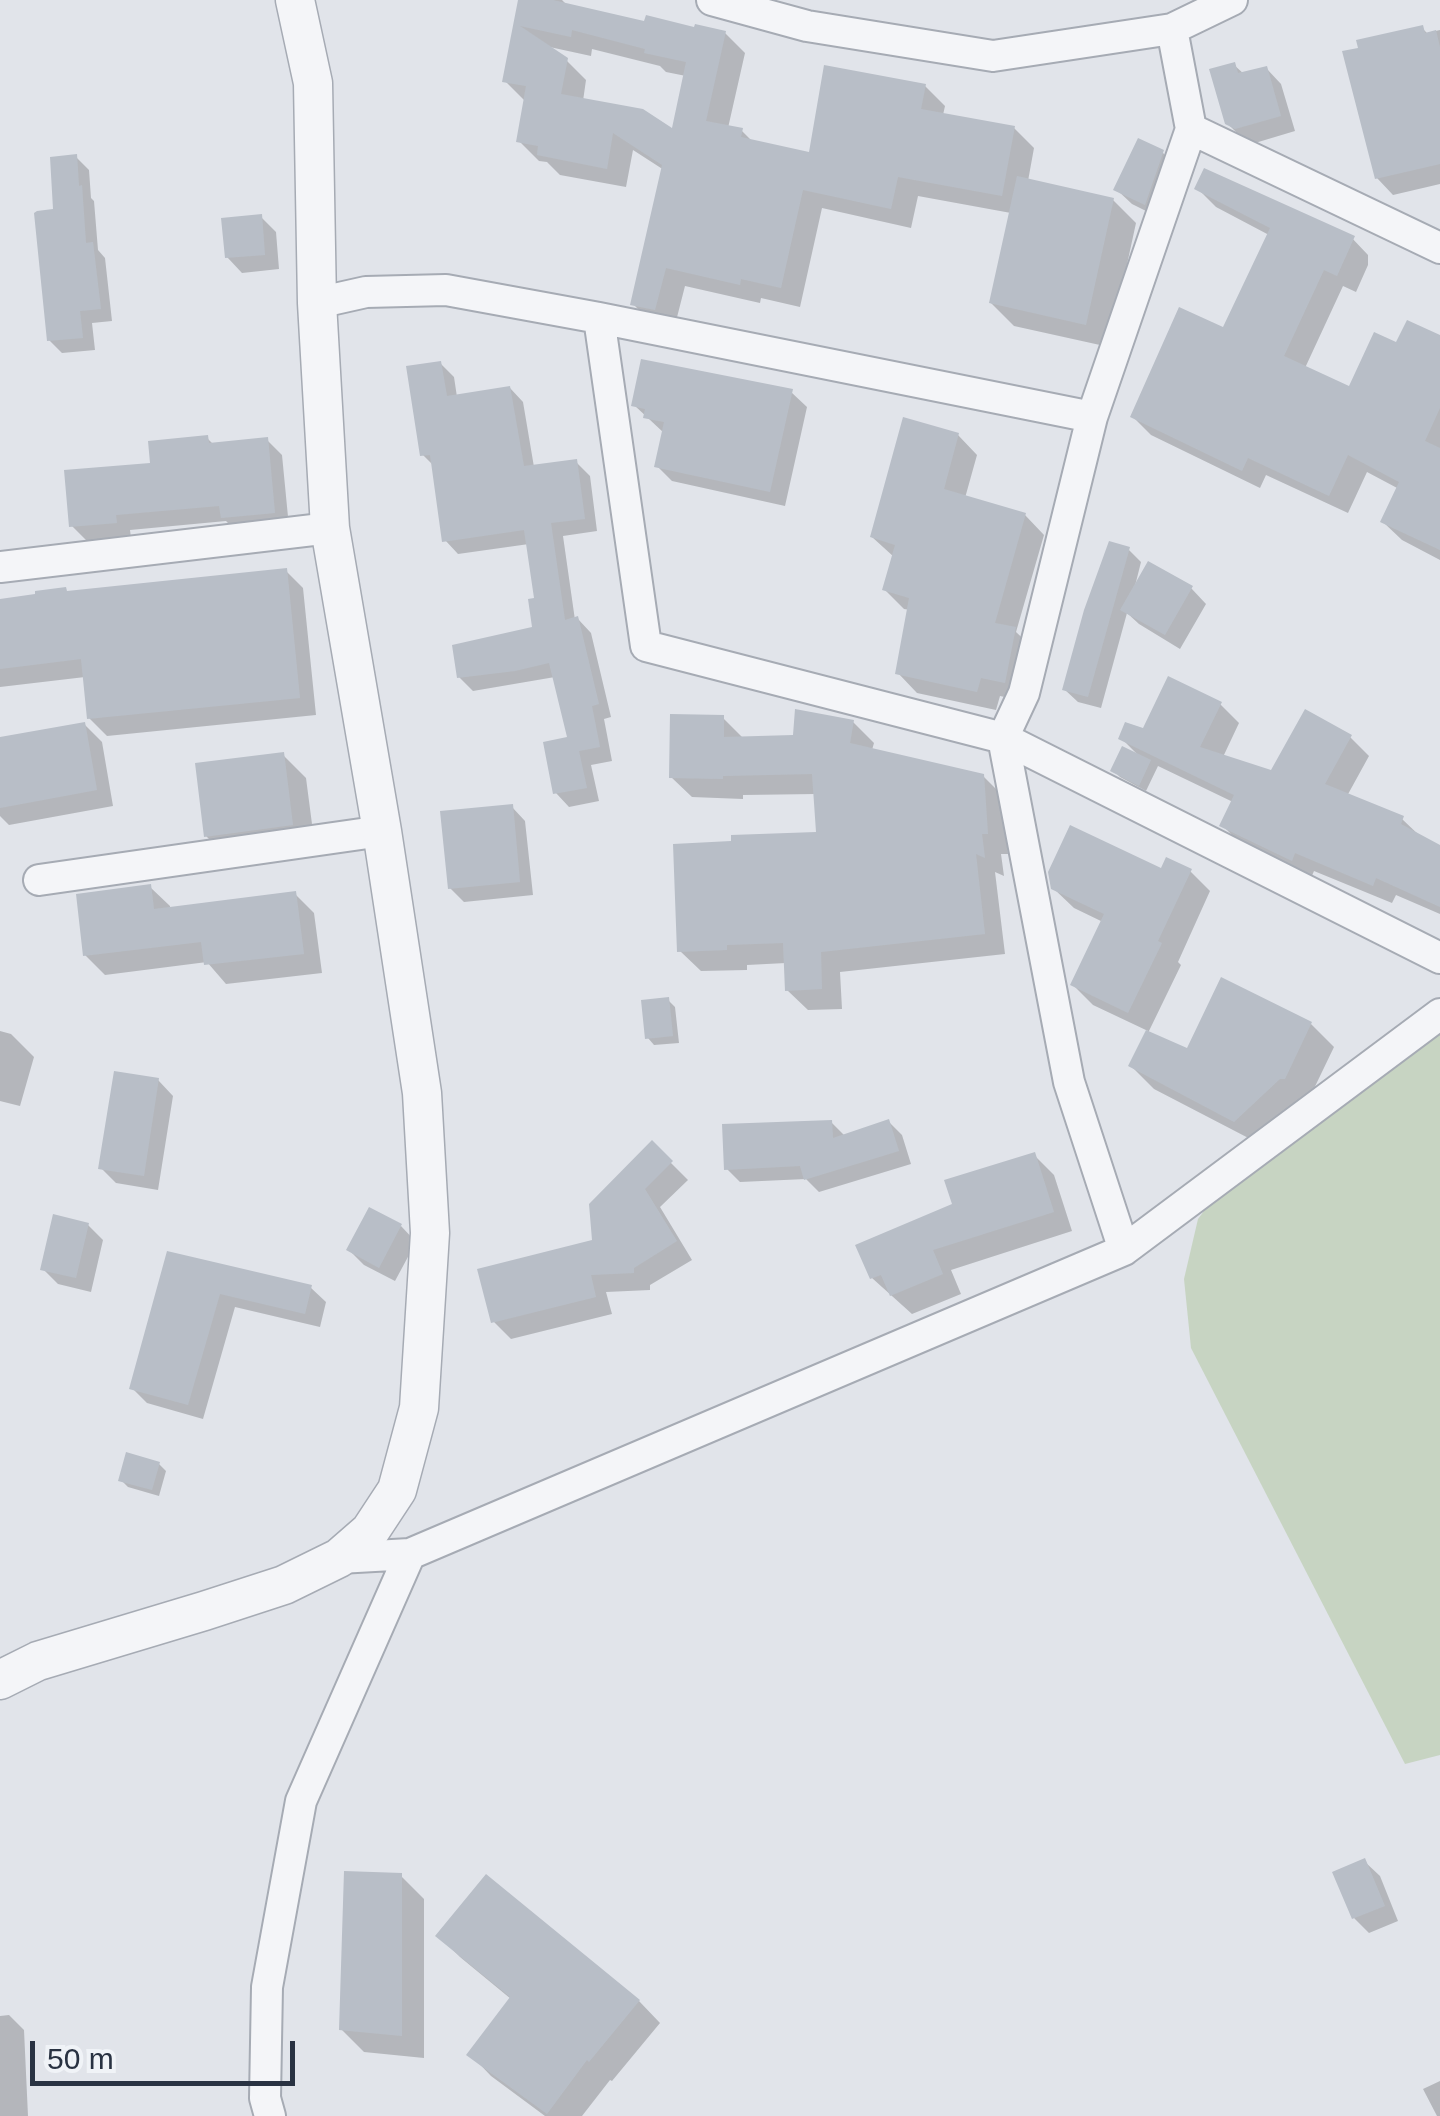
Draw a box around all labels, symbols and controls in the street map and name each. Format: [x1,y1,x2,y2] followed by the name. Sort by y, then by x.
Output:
[35,2021,300,2083] scale bar
[47,2042,114,2075] text: 50 m

